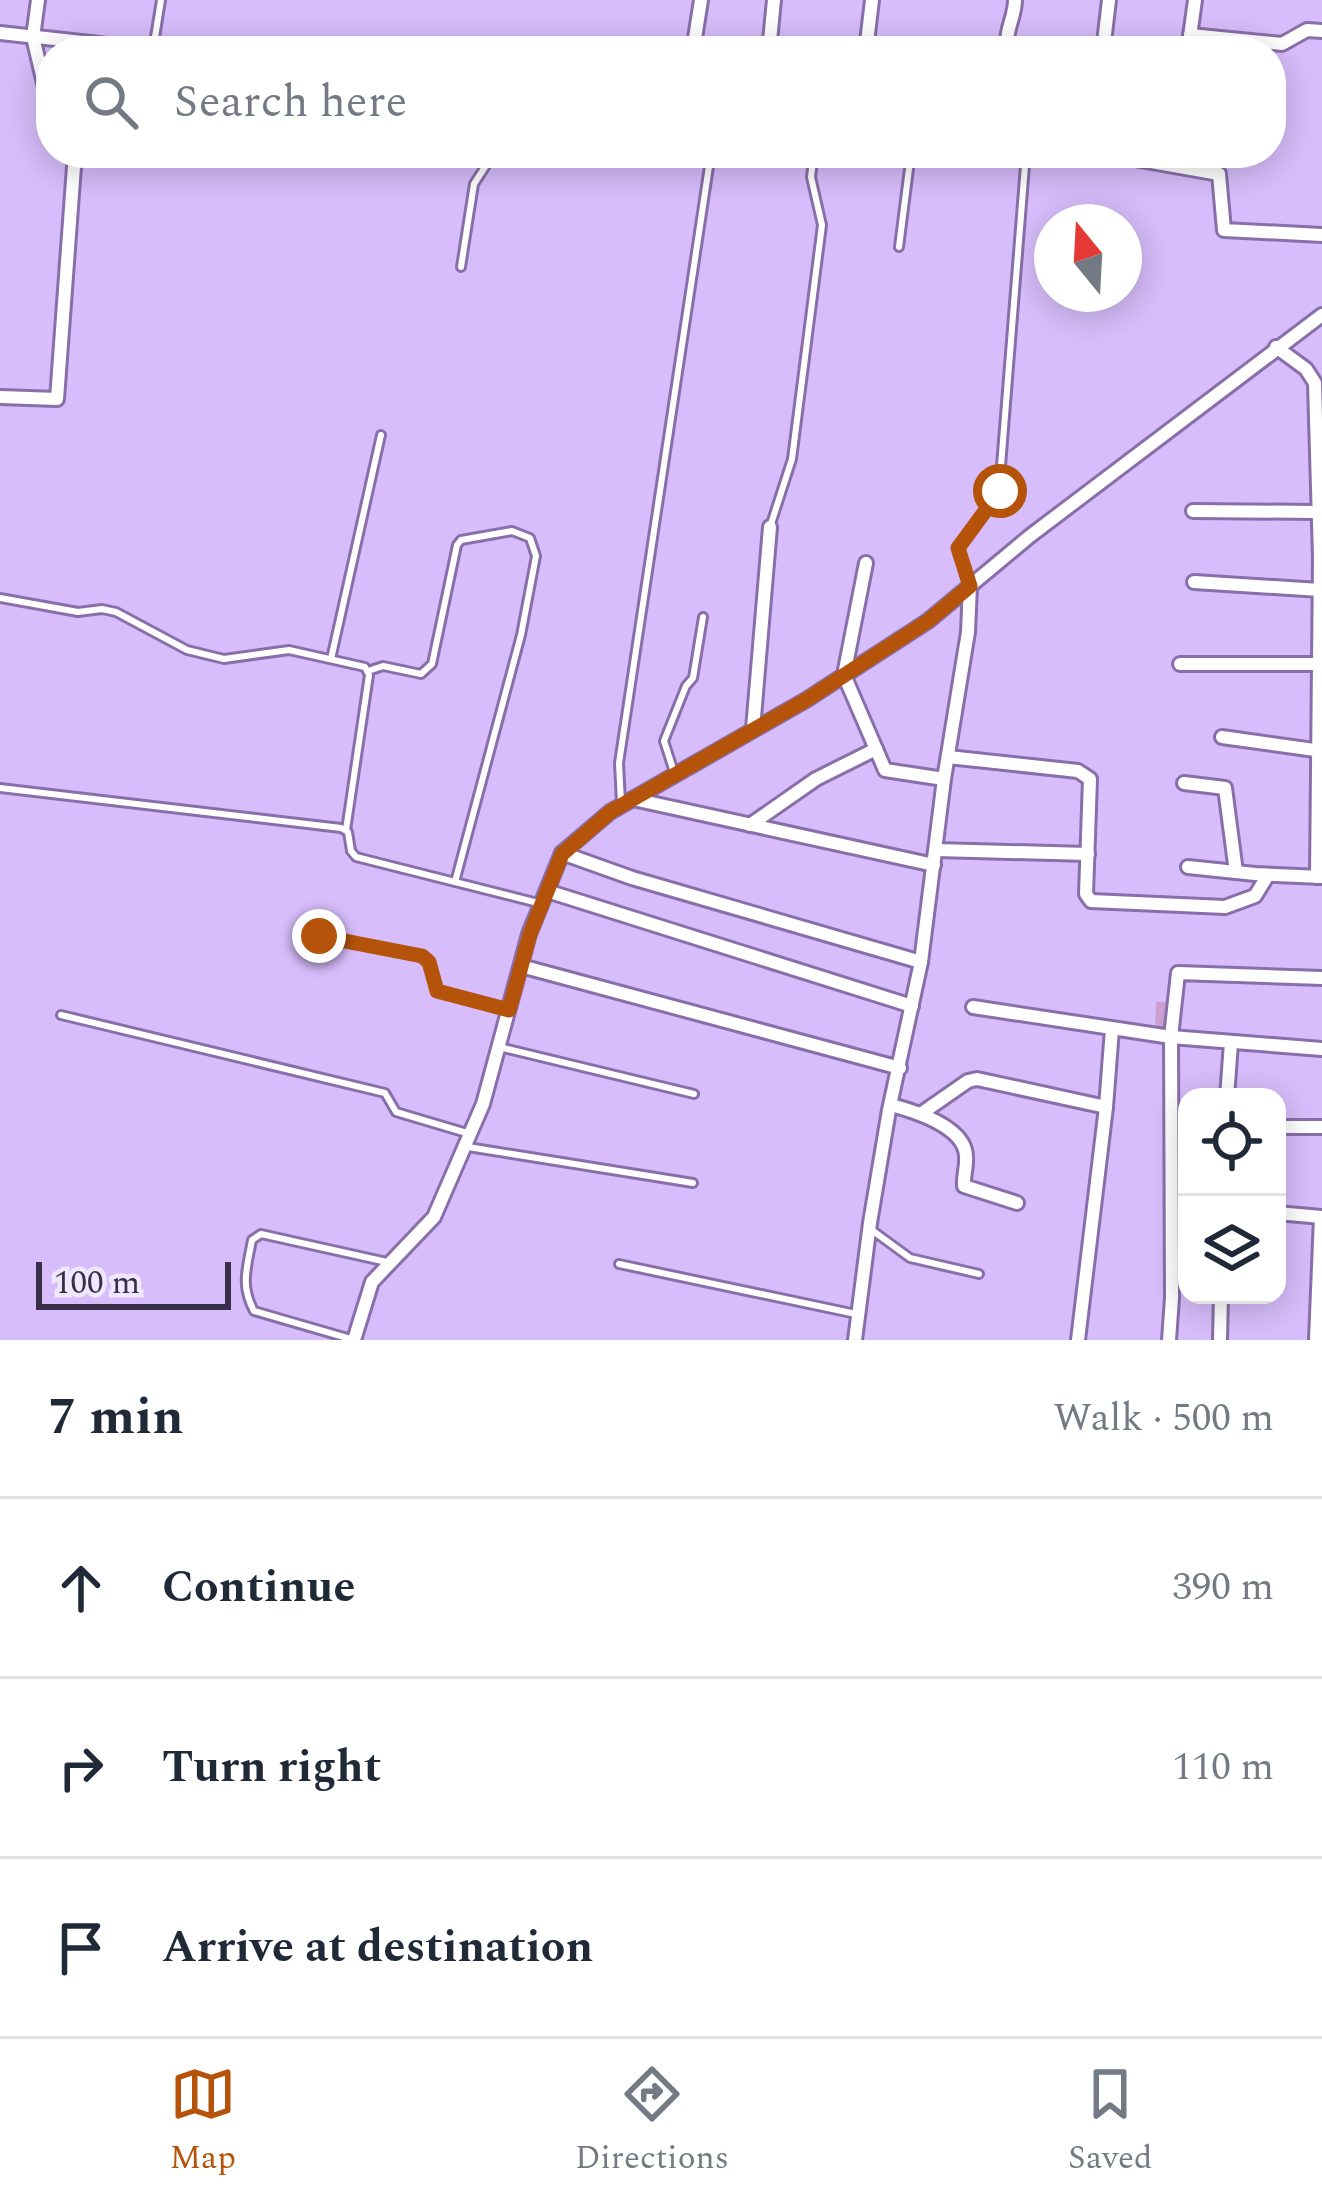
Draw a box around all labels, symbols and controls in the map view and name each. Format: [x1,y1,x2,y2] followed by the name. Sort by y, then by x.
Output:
[36,36,1286,168] search box
[174,68,407,137] text: Search here
[78,69,144,135] icon: search
[1034,204,1142,312] north arrow
[973,464,1027,518] route start
[292,909,346,963] route end
[1178,1088,1286,1304] map controls
[1178,1088,1286,1196] button: locate
[1178,1196,1286,1304] button: layers
[36,1256,231,1309] scale bar
[54,1258,140,1308] text: 100 m
[48,1379,184,1457] text: 7 min
[1053,1389,1274,1448] text: Walk · 500 m
[162,1553,355,1622] text: Continue
[48,1555,114,1621] icon: ahead
[1172,1558,1274,1617] text: 390 m
[162,1733,381,1802] text: Turn right
[48,1735,114,1801] icon: right
[1172,1738,1274,1797] text: 110 m
[162,1913,593,1982] text: Arrive at destination
[48,1915,114,1981] icon: arrive
[169,2061,236,2183] tab: Map
[575,2061,729,2183] tab: Directions
[1068,2061,1153,2183] tab: Saved

